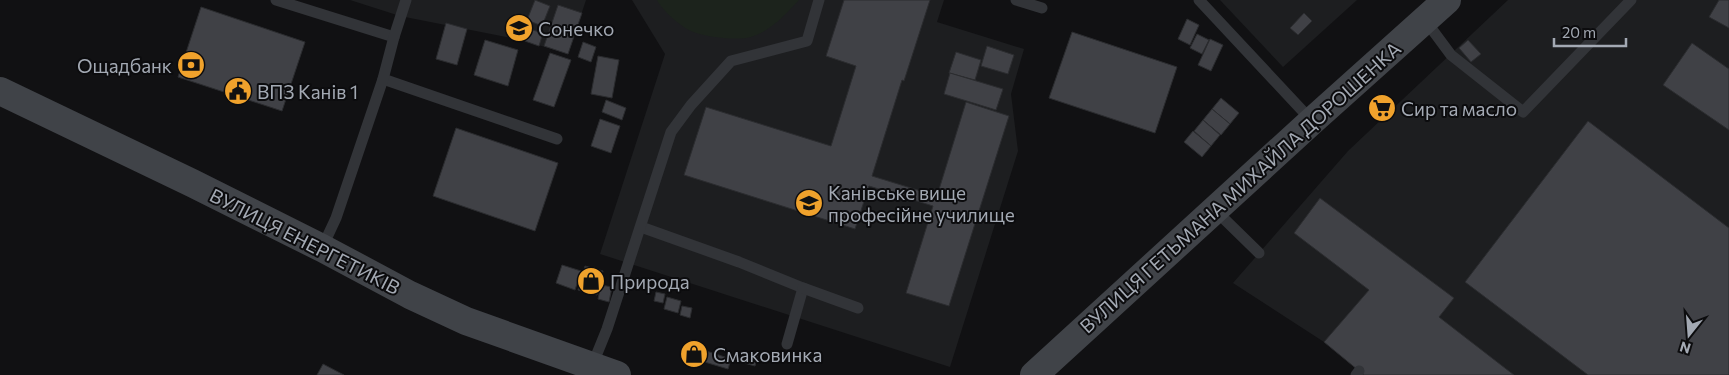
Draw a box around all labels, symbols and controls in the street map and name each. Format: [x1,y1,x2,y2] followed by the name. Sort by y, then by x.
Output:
[504,13,534,43] school or university icon: Сонечко
[1554,15,1626,47] scale bar
[538,17,614,40] place label: Сонечко
[1562,23,1596,41] text: 20 m
[1075,37,1405,337] street label: ВУЛИЦЯ ГЕТЬМАНА МИХАЙЛА ДОРОШЕНКА
[176,50,206,80] bank icon: Ощадбанк
[77,54,172,77] place label: Ощадбанк
[223,76,253,106] public building icon: ВПЗ Канів 1
[257,80,358,103] place label: ВПЗ Канів 1
[1367,93,1397,123] supermarket icon: Сир та масло
[1401,97,1517,120] place label: Сир та масло
[828,181,1015,226] place label: Канівське вище професійне училище
[206,183,404,299] street label: ВУЛИЦЯ ЕНЕРГЕТИКІВ
[794,188,824,218] school or university icon: Канівське вище професійне училище
[576,266,606,296] shop icon: Природа
[610,270,689,293] place label: Природа
[1664,310,1714,360] north arrow
[1678,338,1693,358] text: N
[679,339,709,369] shop icon: Смаковинка
[713,343,822,366] place label: Смаковинка

